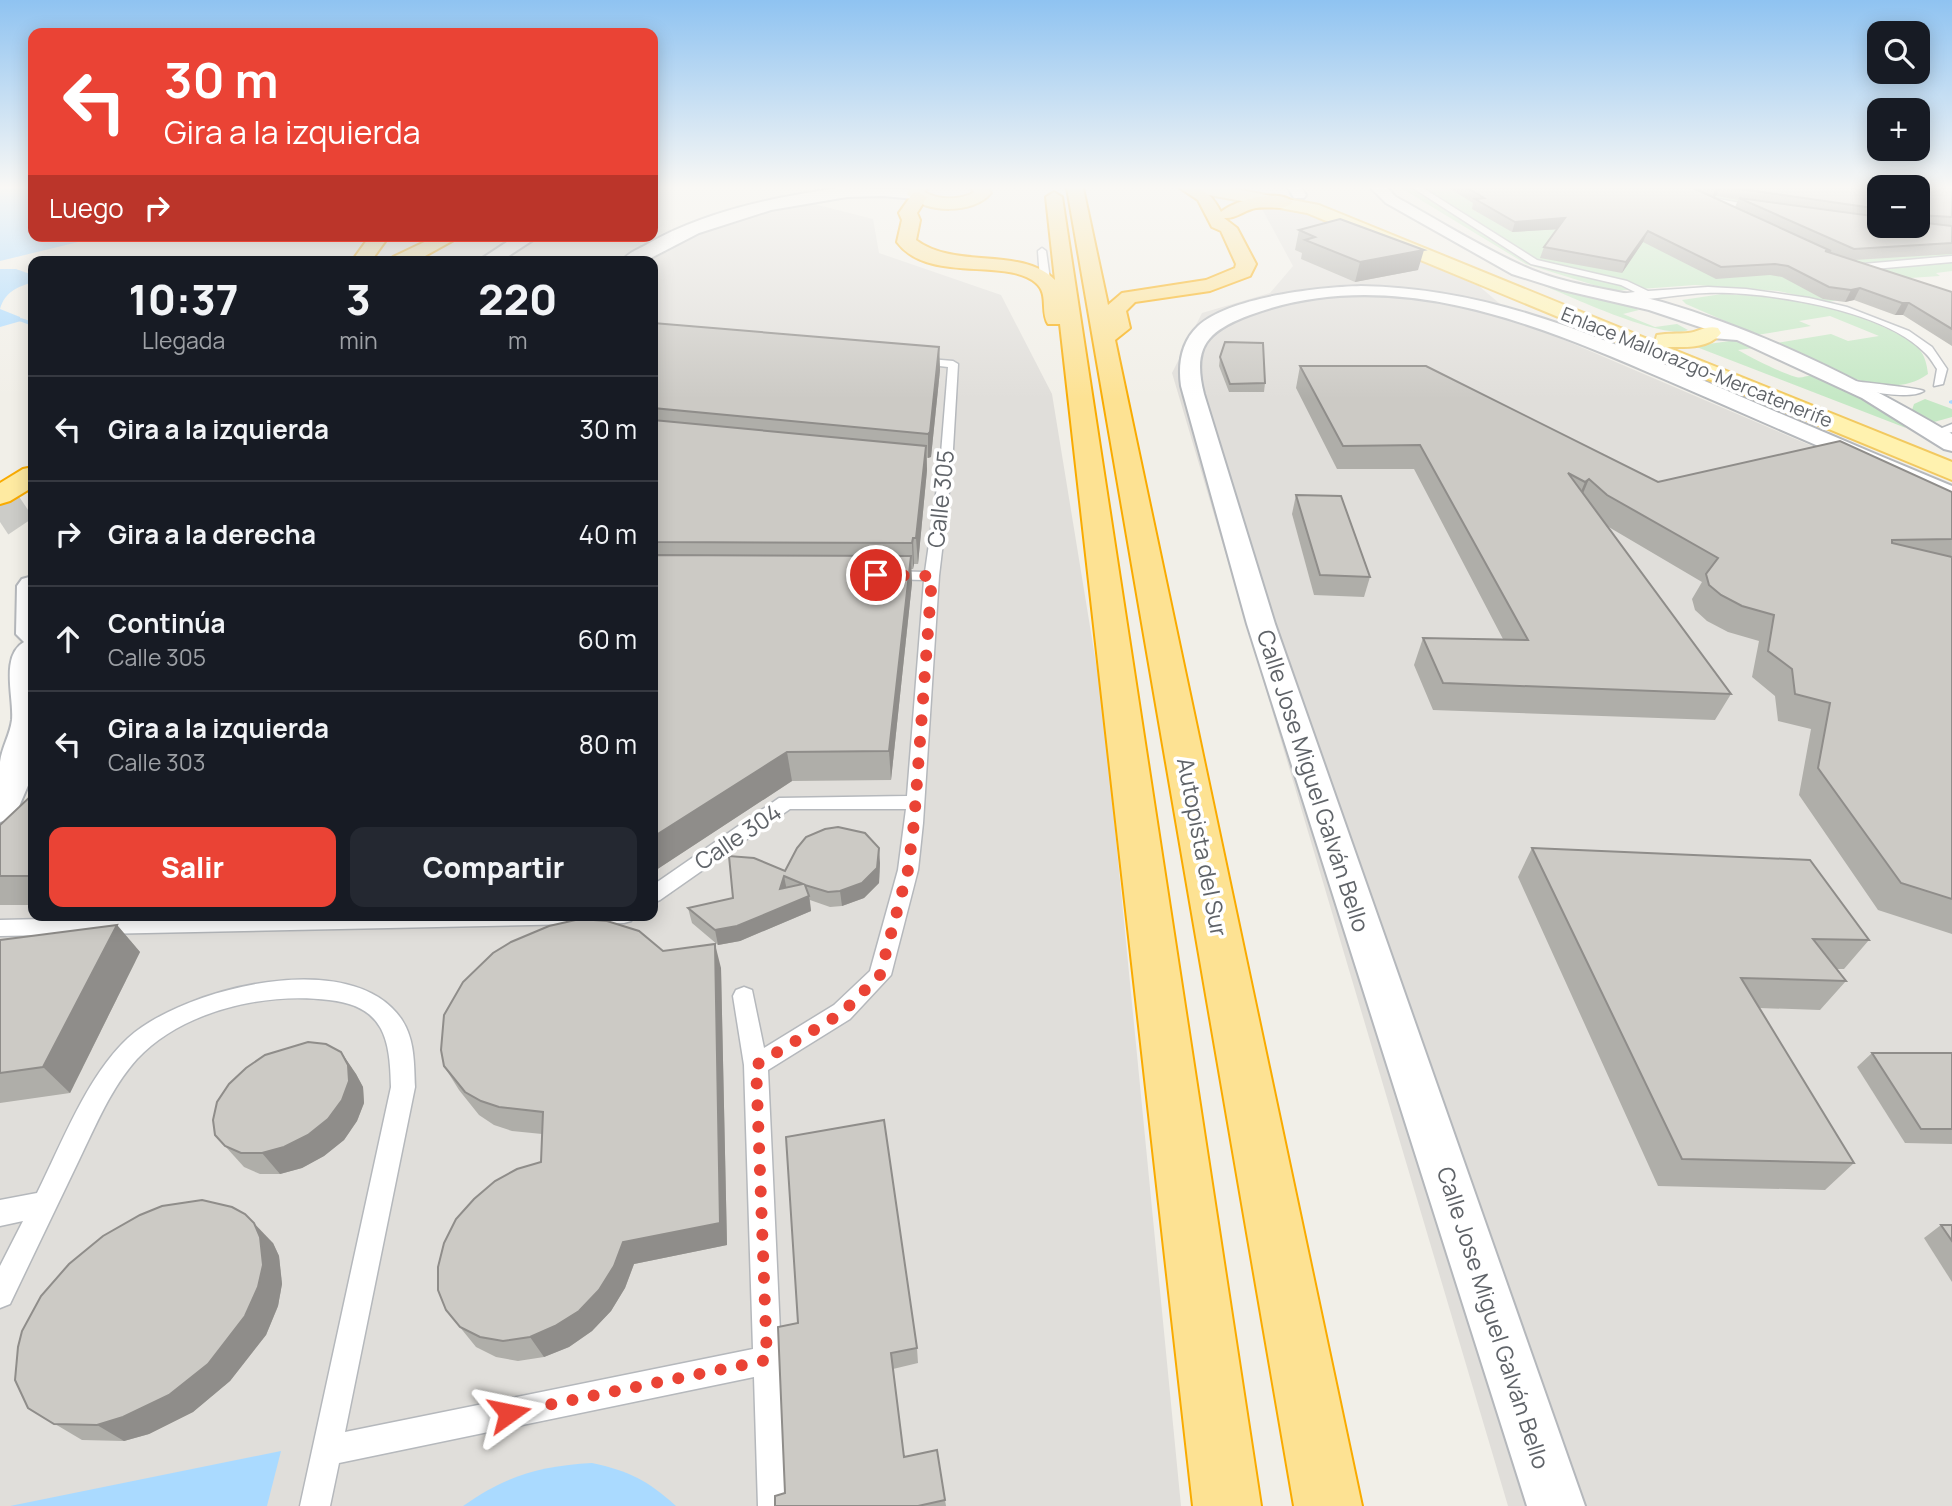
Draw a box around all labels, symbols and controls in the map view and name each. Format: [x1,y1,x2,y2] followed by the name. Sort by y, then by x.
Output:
[1867,21,1930,238] map controls
[1867,21,1930,84] button: search
[164,46,279,113] text: 30 m
[49,56,140,147] icon: left
[1867,98,1930,161] button: +
[164,110,420,154] text: Gira a la izquierda
[1867,175,1930,238] button: −
[138,189,176,227] icon: right
[49,190,124,226] text: Luego
[129,270,239,328] text: 10:37
[346,270,371,328] text: 3
[478,270,557,328] text: 220
[1558,301,1836,433] street label: Enlace Mallorazgo-Mercatenerife
[142,324,225,356] text: Llegada
[339,324,378,356] text: min
[508,324,528,356] text: m
[49,410,87,448] icon: left
[108,411,329,447] text: Gira a la izquierda
[580,411,637,447] text: 30 m
[919,448,961,549] street label: Calle 305
[49,515,87,553] icon: right
[108,516,316,552] text: Gira a la derecha
[579,516,637,552] text: 40 m
[846,545,906,605] pin
[857,556,895,594] icon: arrive
[108,605,226,641] text: Continúa
[49,620,87,658] icon: ahead
[578,621,637,657] text: 60 m
[1250,625,1378,936] street label: Calle Jose Miguel Galván Bello
[108,641,206,673] text: Calle 305
[108,710,329,746] text: Gira a la izquierda
[49,725,87,763] icon: left
[579,726,637,762] text: 80 m
[108,746,206,778] text: Calle 303
[1170,755,1236,939] street label: Autopista del Sur
[688,795,787,877] street label: Calle 304
[49,827,336,907] button: Salir
[350,827,637,907] button: Compartir
[1430,1162,1558,1473] street label: Calle Jose Miguel Galván Bello
[472,1376,546,1450] position arrow

